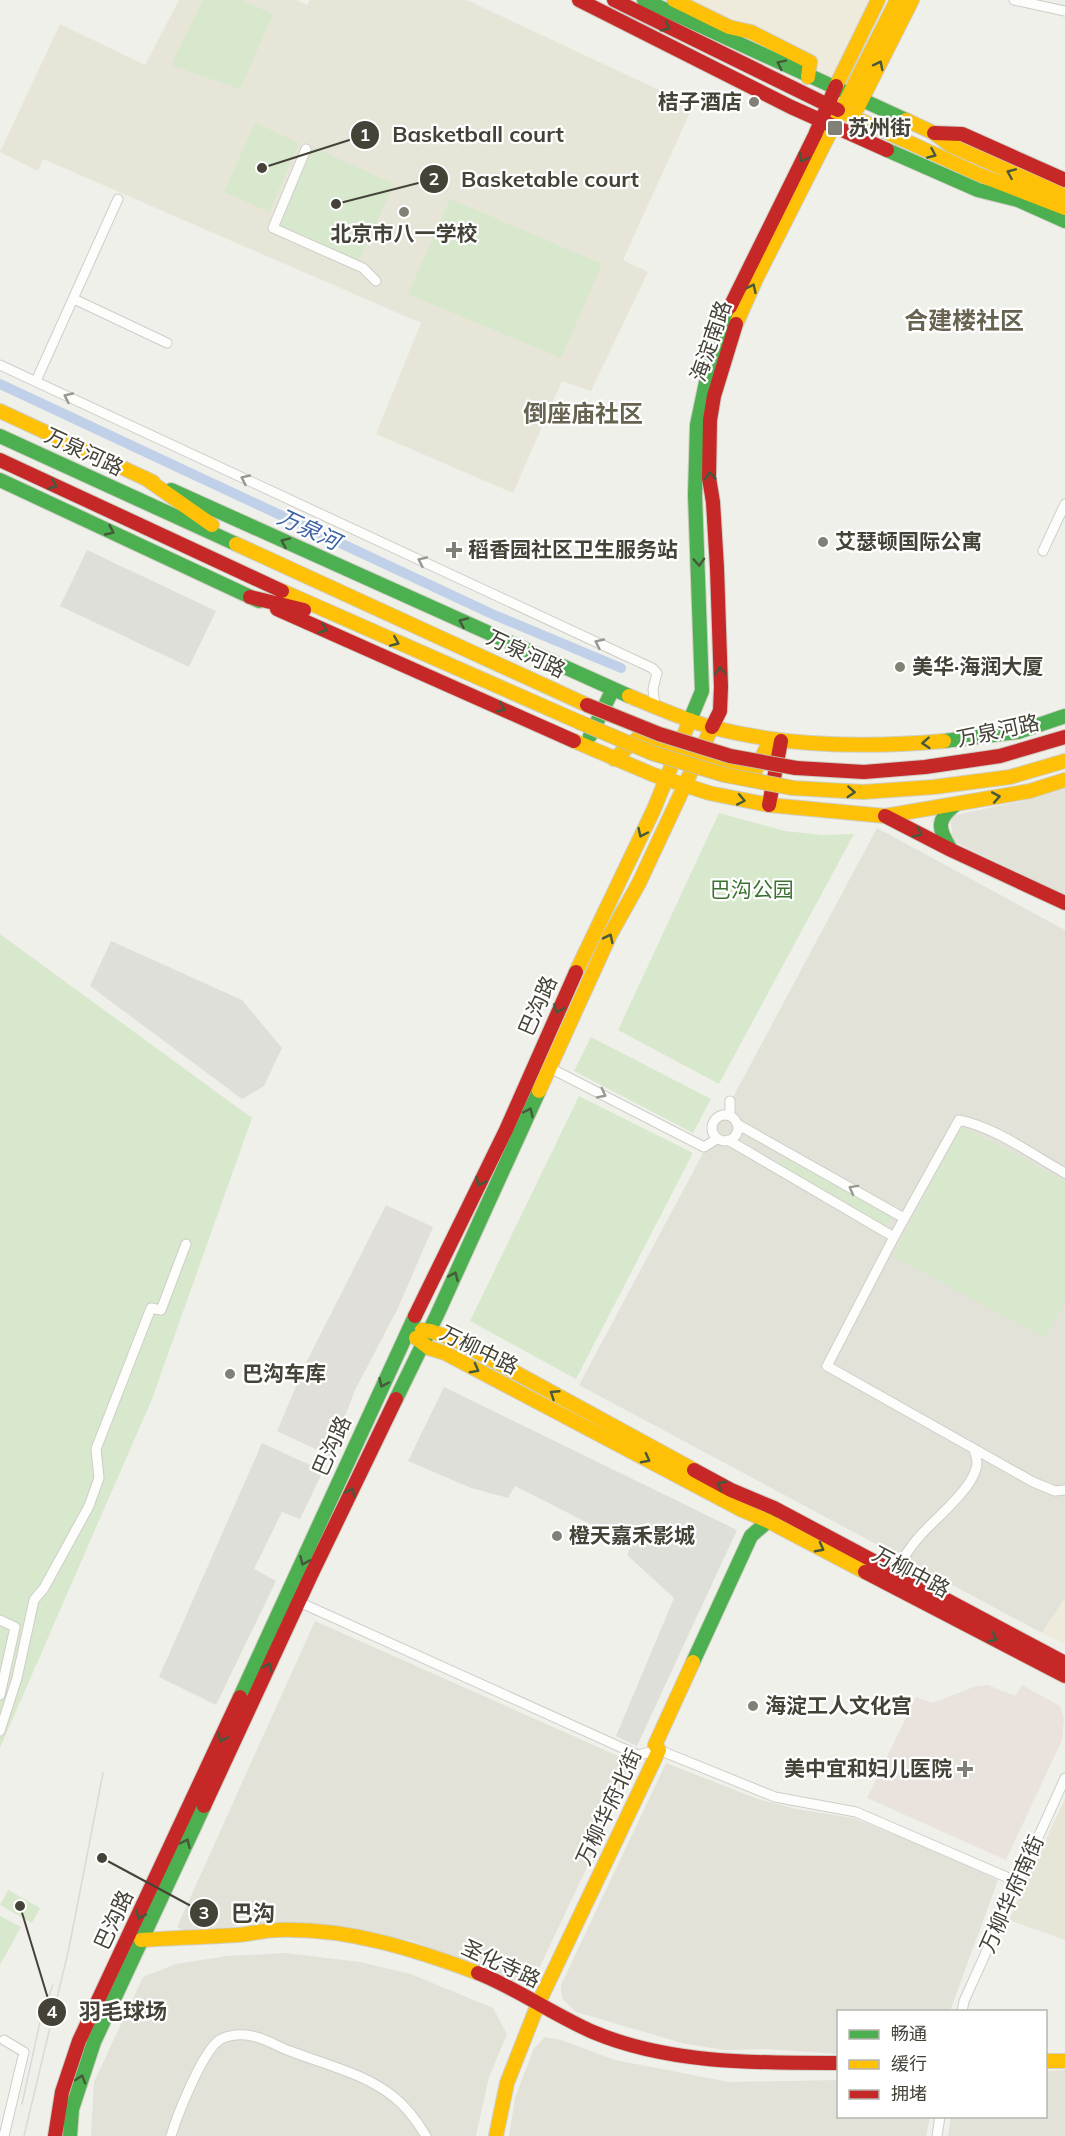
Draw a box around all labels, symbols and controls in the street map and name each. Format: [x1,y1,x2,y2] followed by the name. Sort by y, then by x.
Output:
[660,19,671,31] one-way arrow
[777,60,788,72] one-way arrow
[871,60,883,71] one-way arrow
[658,88,742,114] place label: 桔子酒店
[747,95,761,109] marker: 桔子酒店
[848,114,911,140] place label: 苏州街
[350,115,576,155] callout: Basketball court
[826,119,844,137] marker: 苏州街
[392,120,564,148] text: Basketball court
[360,123,370,146] text: 1
[925,146,936,158] one-way arrow
[799,152,810,162] one-way arrow
[419,159,651,199] callout: Basketable court
[461,165,639,193] text: Basketable court
[429,167,439,190] text: 2
[1006,169,1017,181] one-way arrow
[397,205,411,219] marker: 北京市八一学校
[331,220,478,246] place label: 北京市八一学校
[745,284,757,295] one-way arrow
[684,297,736,385] street label: 海淀南路
[904,305,1024,335] district label: 合建楼社区
[64,392,75,404] one-way arrow
[523,398,643,428] district label: 倒座庙社区
[41,422,128,481] street label: 万泉河路
[703,472,716,481] one-way arrow
[241,474,252,486] one-way arrow
[47,478,58,490] one-way arrow
[273,502,348,557] water label: 万泉河
[104,524,115,536] one-way arrow
[835,528,982,554] place label: 艾瑟顿国际公寓
[816,535,830,549] marker: 艾瑟顿国际公寓
[468,536,678,562] place label: 稻香园社区卫生服务站
[281,537,292,549] one-way arrow
[445,541,463,559] marker: 稻香园社区卫生服务站
[418,556,429,568] one-way arrow
[692,558,705,567] one-way arrow
[458,617,469,629] one-way arrow
[316,622,327,634] one-way arrow
[483,624,570,683] street label: 万泉河路
[389,635,400,647] one-way arrow
[595,638,606,650] one-way arrow
[912,653,1043,679] place label: 美华·海润大厦
[893,660,907,674] marker: 美华·海润大厦
[714,666,727,675] one-way arrow
[494,701,505,713] one-way arrow
[954,709,1042,751] street label: 万泉河路
[921,736,930,749] one-way arrow
[847,785,856,798] one-way arrow
[992,791,1001,803] one-way arrow
[736,793,746,806] one-way arrow
[912,826,923,838] one-way arrow
[638,827,650,838] one-way arrow
[710,876,794,902] park label: 巴沟公园
[602,934,613,945] one-way arrow
[512,972,562,1040] street label: 巴沟路
[554,1003,566,1014] one-way arrow
[595,1087,606,1099] one-way arrow
[522,1107,534,1118] one-way arrow
[476,1176,488,1187] one-way arrow
[849,1185,860,1196] one-way arrow
[447,1272,459,1283] one-way arrow
[436,1319,523,1379] street label: 万柳中路
[242,1360,326,1386] place label: 巴沟车库
[469,1362,479,1373] one-way arrow
[223,1367,237,1381] marker: 巴沟车库
[379,1377,391,1388] one-way arrow
[550,1389,560,1401] one-way arrow
[306,1412,356,1480] street label: 巴沟路
[640,1452,651,1463] one-way arrow
[716,1480,727,1492] one-way arrow
[343,1487,355,1498] one-way arrow
[569,1522,695,1548] place label: 橙天嘉禾影城
[550,1529,564,1543] marker: 橙天嘉禾影城
[868,1540,955,1602] street label: 万柳中路
[814,1541,824,1552] one-way arrow
[299,1555,311,1566] one-way arrow
[986,1631,997,1642] one-way arrow
[261,1662,273,1673] one-way arrow
[765,1692,912,1718] place label: 海淀工人文化宫
[746,1699,760,1713] marker: 海淀工人文化宫
[217,1732,229,1743] one-way arrow
[570,1744,647,1869] street label: 万柳华府北街
[784,1755,952,1781] place label: 美中宜和妇儿医院
[956,1760,974,1778] marker: 美中宜和妇儿医院
[974,1831,1049,1956] street label: 万柳华府南街
[179,1839,191,1850] one-way arrow
[88,1886,138,1954] street label: 巴沟路
[189,1893,287,1933] callout: 巴沟
[231,1899,275,1927] text: 巴沟
[199,1901,209,1924] text: 3
[135,1909,147,1920] one-way arrow
[458,1934,545,1993] street label: 圣化寺路
[37,1992,179,2032] callout: 羽毛球场
[79,1997,167,2025] text: 羽毛球场
[47,2000,58,2023] text: 4
[837,2010,1047,2118] legend
[891,2022,927,2045] text: 畅通
[891,2052,927,2075] text: 缓行
[74,2074,86,2085] one-way arrow
[891,2082,927,2105] text: 拥堵

